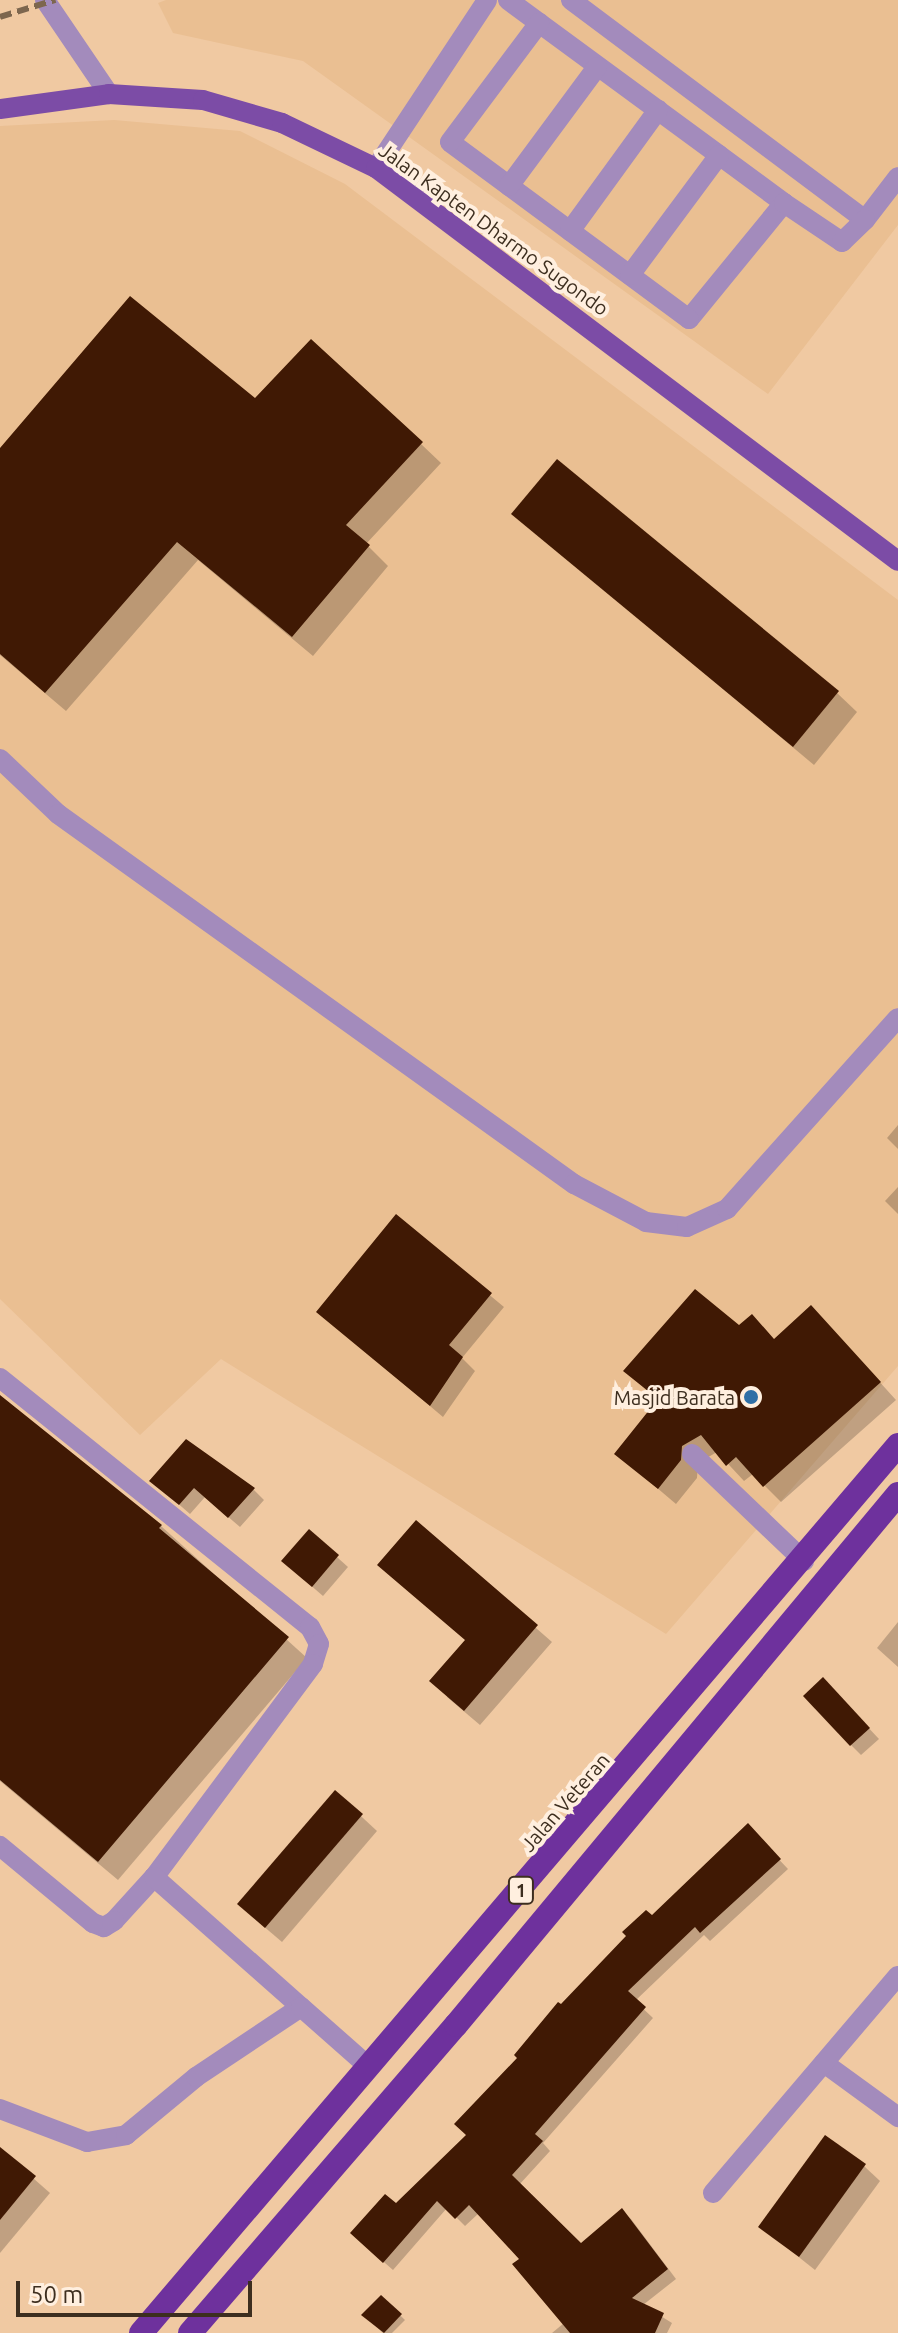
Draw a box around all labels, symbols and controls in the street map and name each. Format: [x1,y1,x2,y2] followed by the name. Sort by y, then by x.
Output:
[375,138,613,320] street label: Jalan Kapten Dharmo Sugondo
[614,1385,735,1409] place label: Masjid Barata
[742,1388,760,1406] marker: Masjid Barata
[516,1748,614,1856] street label: Jalan Veteran
[507,1876,535,1904] road number: 1
[20,2265,256,2315] scale bar
[30,2281,83,2308] text: 50 m

